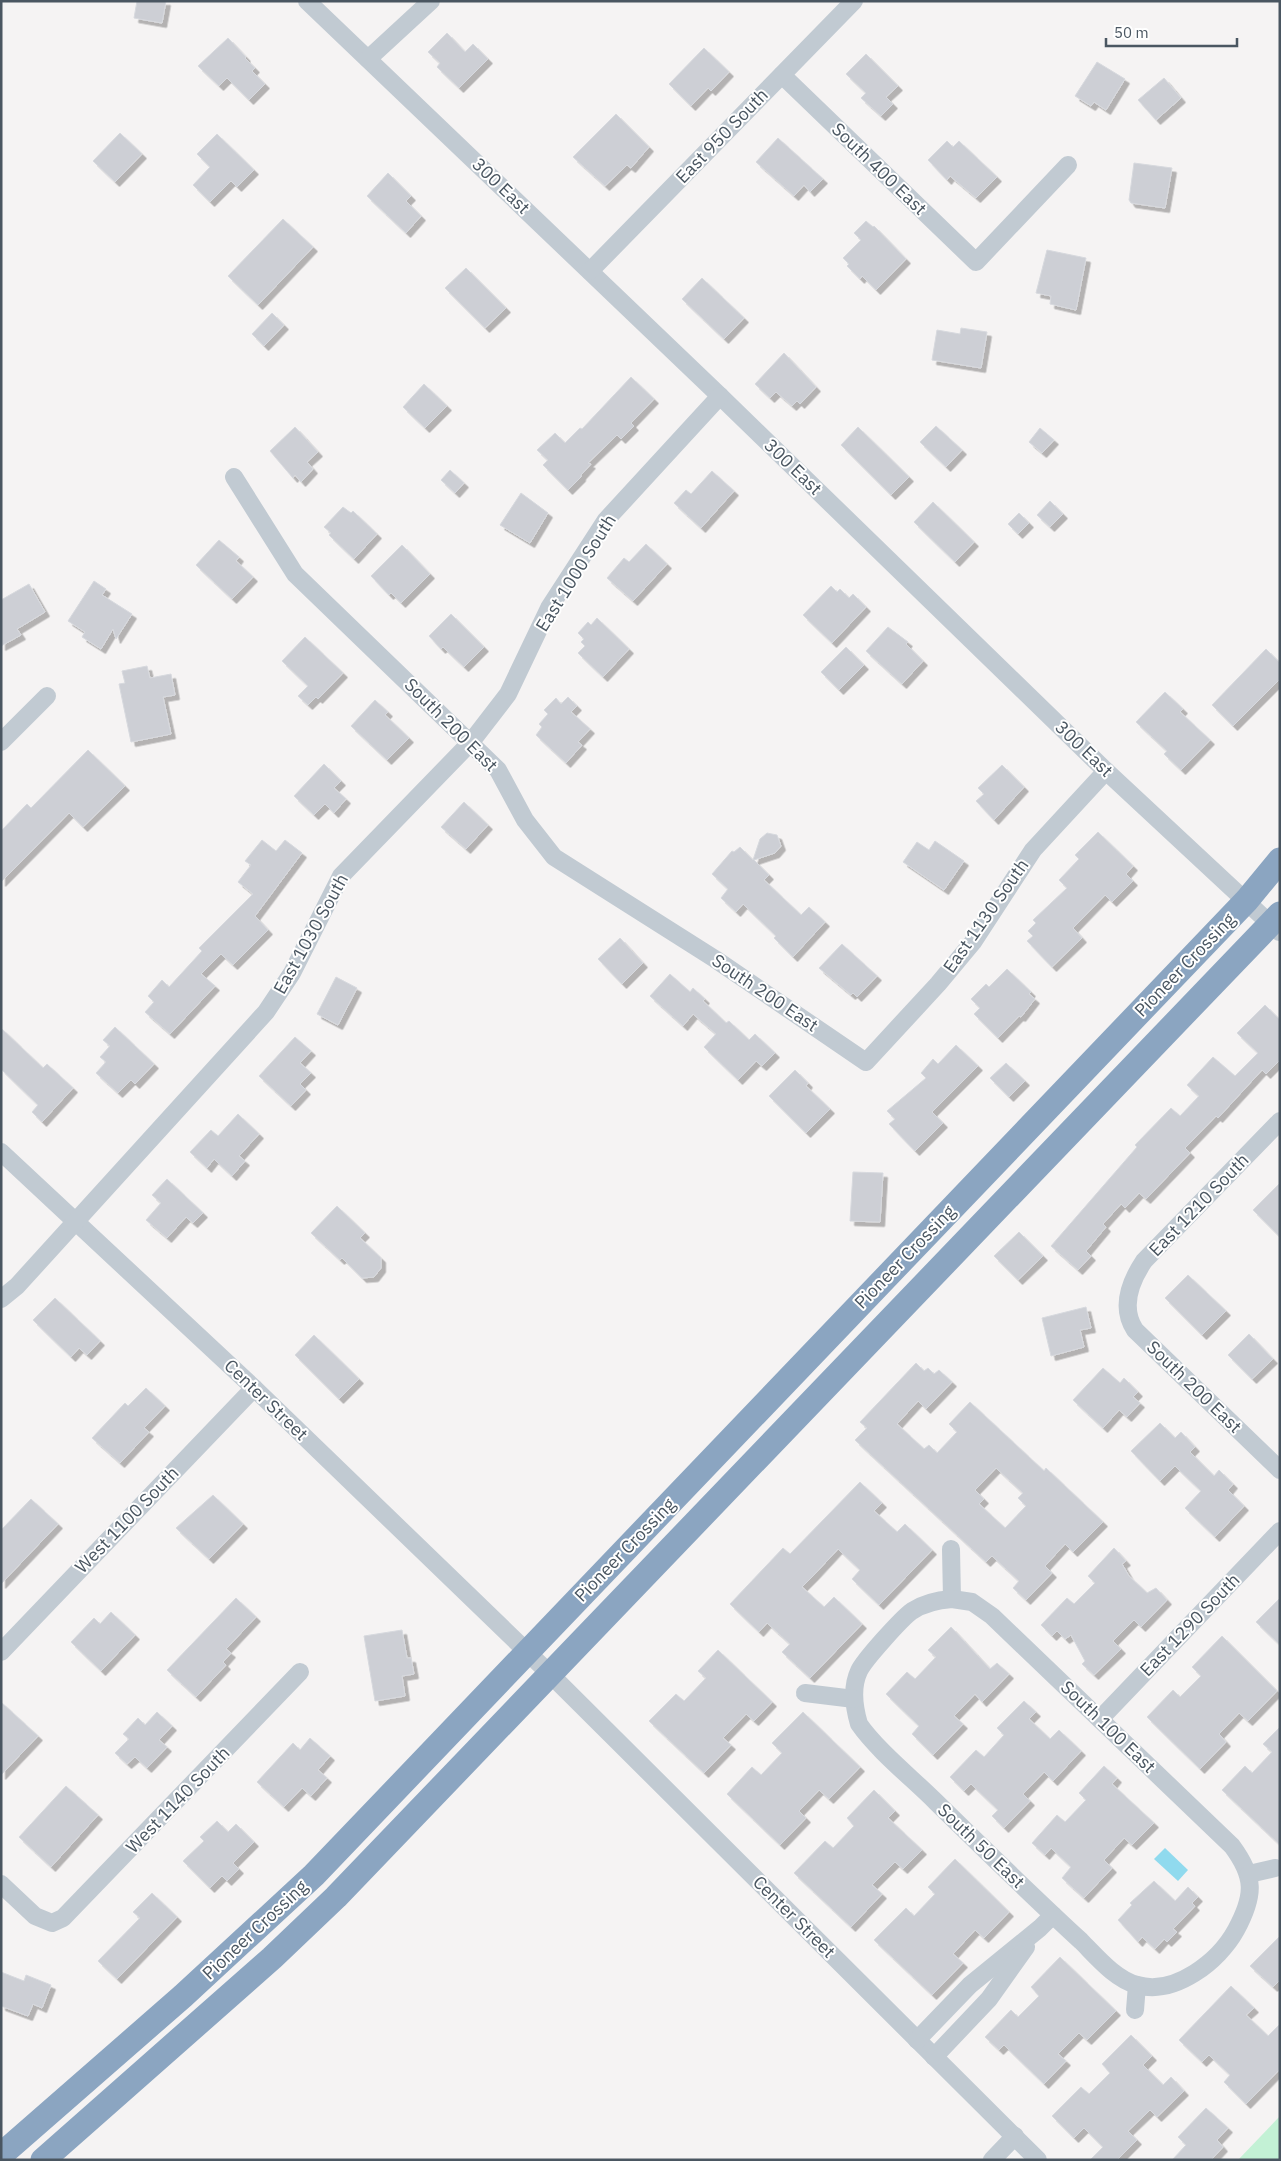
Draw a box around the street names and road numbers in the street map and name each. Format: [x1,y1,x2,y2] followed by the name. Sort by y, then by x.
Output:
[671,83,773,188] street label: East 950 South
[827,118,932,220] street label: South 400 East
[468,152,535,219] street label: 300 East
[760,433,827,500] street label: 300 East
[530,510,621,636] street label: East 1000 South
[400,673,503,776] street label: South 200 East
[1051,715,1118,782] street label: 300 East
[938,854,1033,977] street label: East 1130 South
[268,870,353,998] street label: East 1030 South
[1129,907,1240,1021] street label: Pioneer Crossing
[708,949,823,1037] street label: South 200 East
[1144,1148,1253,1261] street label: East 1210 South
[849,1199,960,1313] street label: Pioneer Crossing
[1142,1336,1247,1438] street label: South 200 East
[220,1354,313,1445] street label: Center Street
[70,1461,183,1578] street label: West 1100 South
[569,1492,680,1606] street label: Pioneer Crossing
[1135,1568,1244,1681] street label: East 1290 South
[1056,1676,1161,1778] street label: South 100 East
[121,1741,234,1858] street label: West 1140 South
[933,1798,1030,1893] street label: South 50 East
[748,1870,841,1963] street label: Center Street
[197,1875,313,1984] street label: Pioneer Crossing

